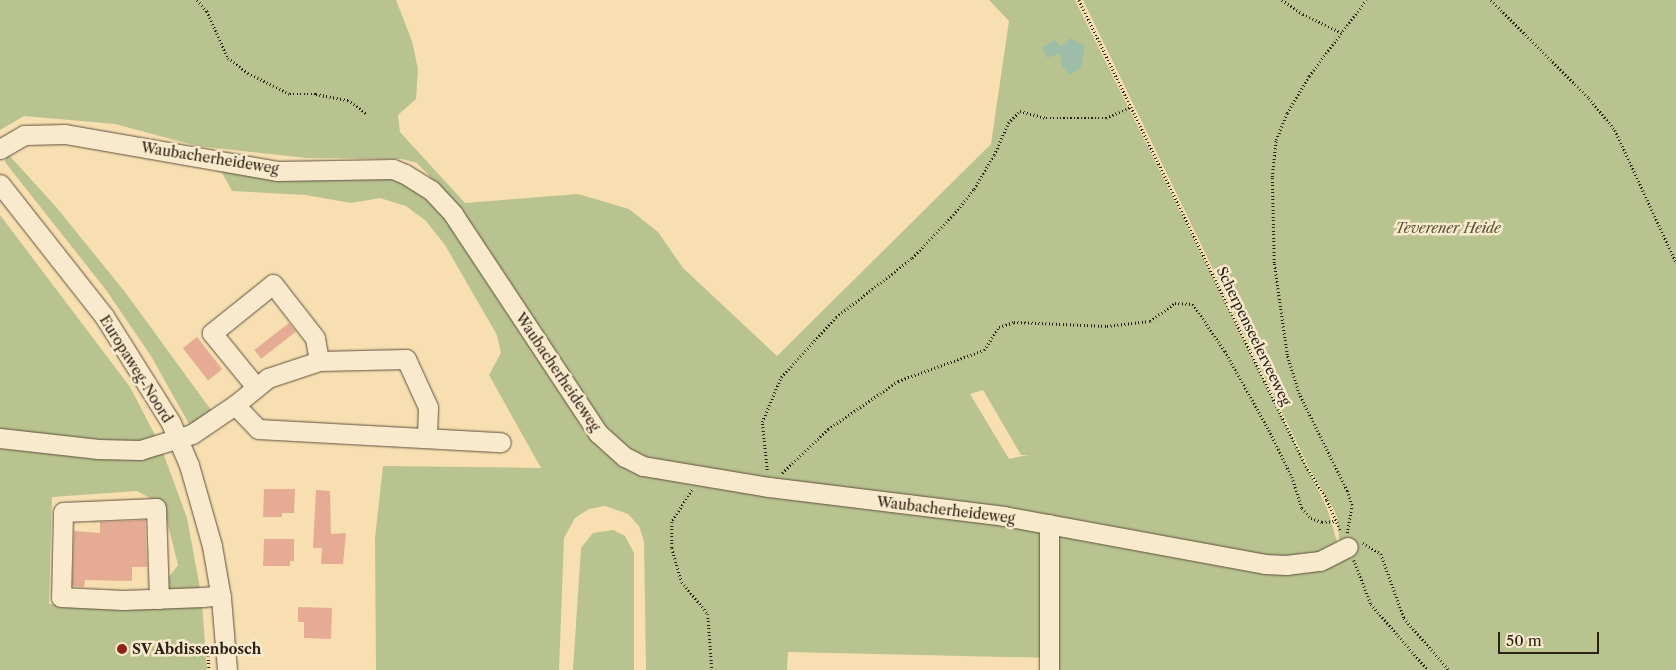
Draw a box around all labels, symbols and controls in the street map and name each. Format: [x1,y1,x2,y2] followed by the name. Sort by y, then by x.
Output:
[140,139,280,177] street label: Waubacherheideweg
[1395,220,1501,236] park label: Teverener Heide
[1213,264,1295,408] street label: Scherpenseelerveeweg
[512,310,604,434] street label: Waubacherheideweg
[96,312,176,426] street label: Europaweg-Noord
[876,493,1016,527] street label: Waubacherheideweg
[1501,622,1602,654] scale bar
[1506,631,1542,650] text: 50 m
[132,641,262,657] place label: SV Abdissenbosch
[116,643,128,655] marker: SV Abdissenbosch

